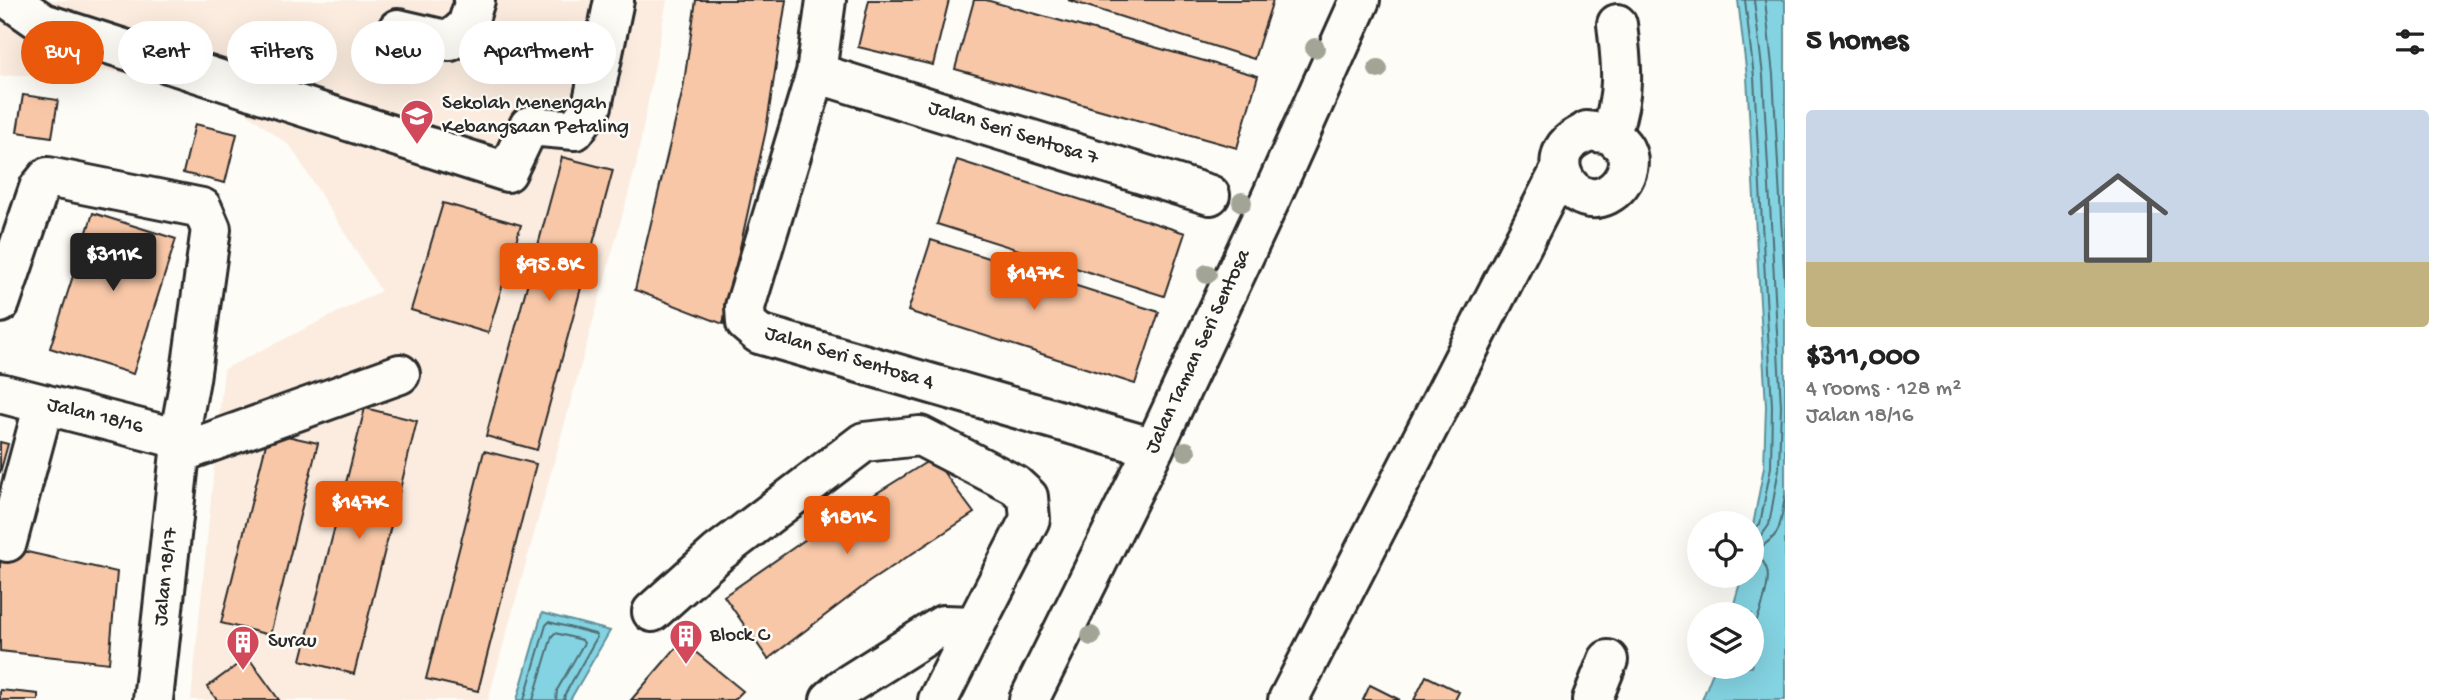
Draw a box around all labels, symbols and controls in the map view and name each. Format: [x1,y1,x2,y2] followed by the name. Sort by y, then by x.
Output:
[21,21,104,84] chip: Buy
[118,21,213,84] chip: Rent
[227,21,337,84] chip: Filters
[351,21,445,84] chip: New
[459,21,616,84] chip: Apartment
[2391,23,2429,61] icon: filters
[1806,25,1908,60] text: 5 homes
[442,92,629,141] place label: Sekolah Menengah Kebangsaan Petaling
[925,96,1102,172] street label: Jalan Seri Sentosa 7
[398,97,436,146] school or university icon: Sekolah Menengah Kebangsaan Petaling
[2055,155,2181,281] icon: home
[64,233,162,293] pin: $311K
[86,242,140,269] text: $311K
[492,244,606,303] pin: $95.8K
[1141,245,1258,458] street label: Jalan Taman Seri Sentosa
[516,252,582,279] text: $95.8K
[985,252,1083,312] pin: $147K
[1006,261,1062,288] text: $147K
[761,321,937,397] street label: Jalan Seri Sentosa 4
[1806,341,1920,376] text: $311,000
[1806,376,1961,403] text: 4 rooms · 128 m²
[44,393,146,441] street label: Jalan 18/16
[1806,403,1914,430] text: Jalan 18/16
[310,482,408,541] pin: $147K
[331,490,387,517] text: $147K
[798,496,896,556] pin: $181K
[820,505,874,532] text: $181K
[1687,511,1764,679] map controls
[1687,511,1764,588] button: locate
[149,526,185,627] street label: Jalan 18/17
[1687,602,1764,679] button: layers
[667,617,705,666] building icon: Block C
[224,623,262,672] building icon: Surau
[709,624,771,649] place label: Block C
[268,630,317,655] place label: Surau

